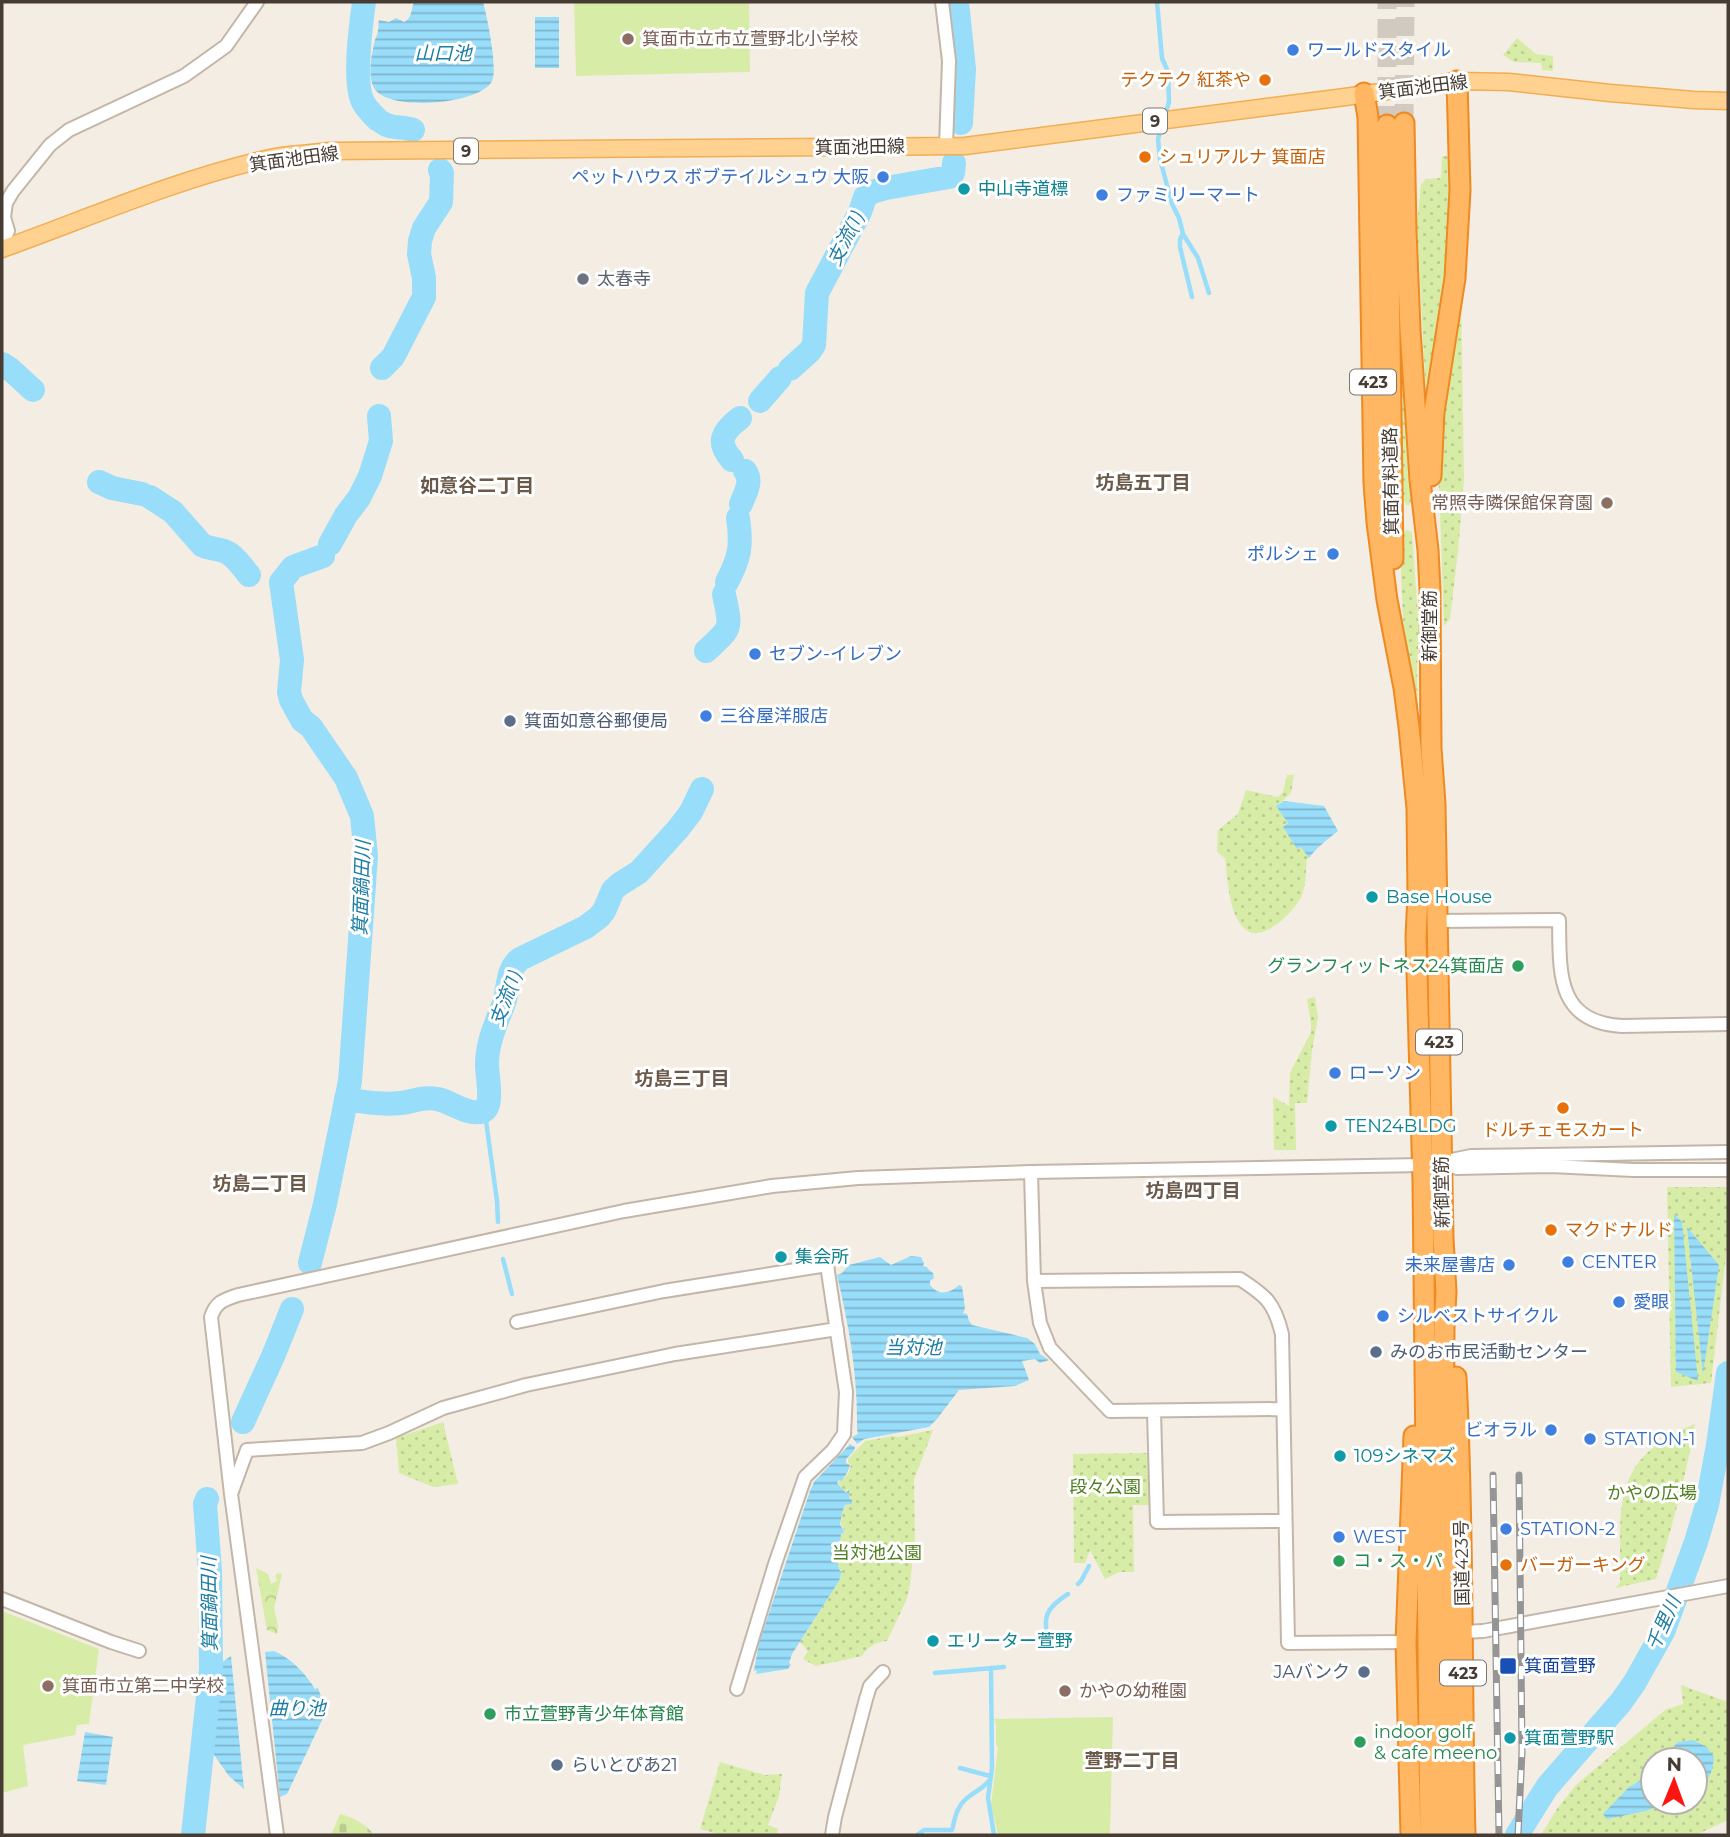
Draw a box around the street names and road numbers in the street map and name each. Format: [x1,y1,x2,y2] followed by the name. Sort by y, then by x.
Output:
[1377,71,1469,103] street label: 箕面池田線
[1143,108,1167,134] road number: 9
[815,135,905,159] street label: 箕面池田線
[454,139,478,164] road number: 9
[248,142,340,176] street label: 箕面池田線
[1350,370,1396,394] road number: 423
[1379,427,1403,535] street label: 箕面有料道路
[1419,590,1441,662] street label: 新御堂筋
[1416,1030,1462,1054] road number: 423
[1430,1156,1454,1228] street label: 新御堂筋
[1450,1520,1474,1606] street label: 国道423号
[1440,1660,1486,1686] road number: 423

